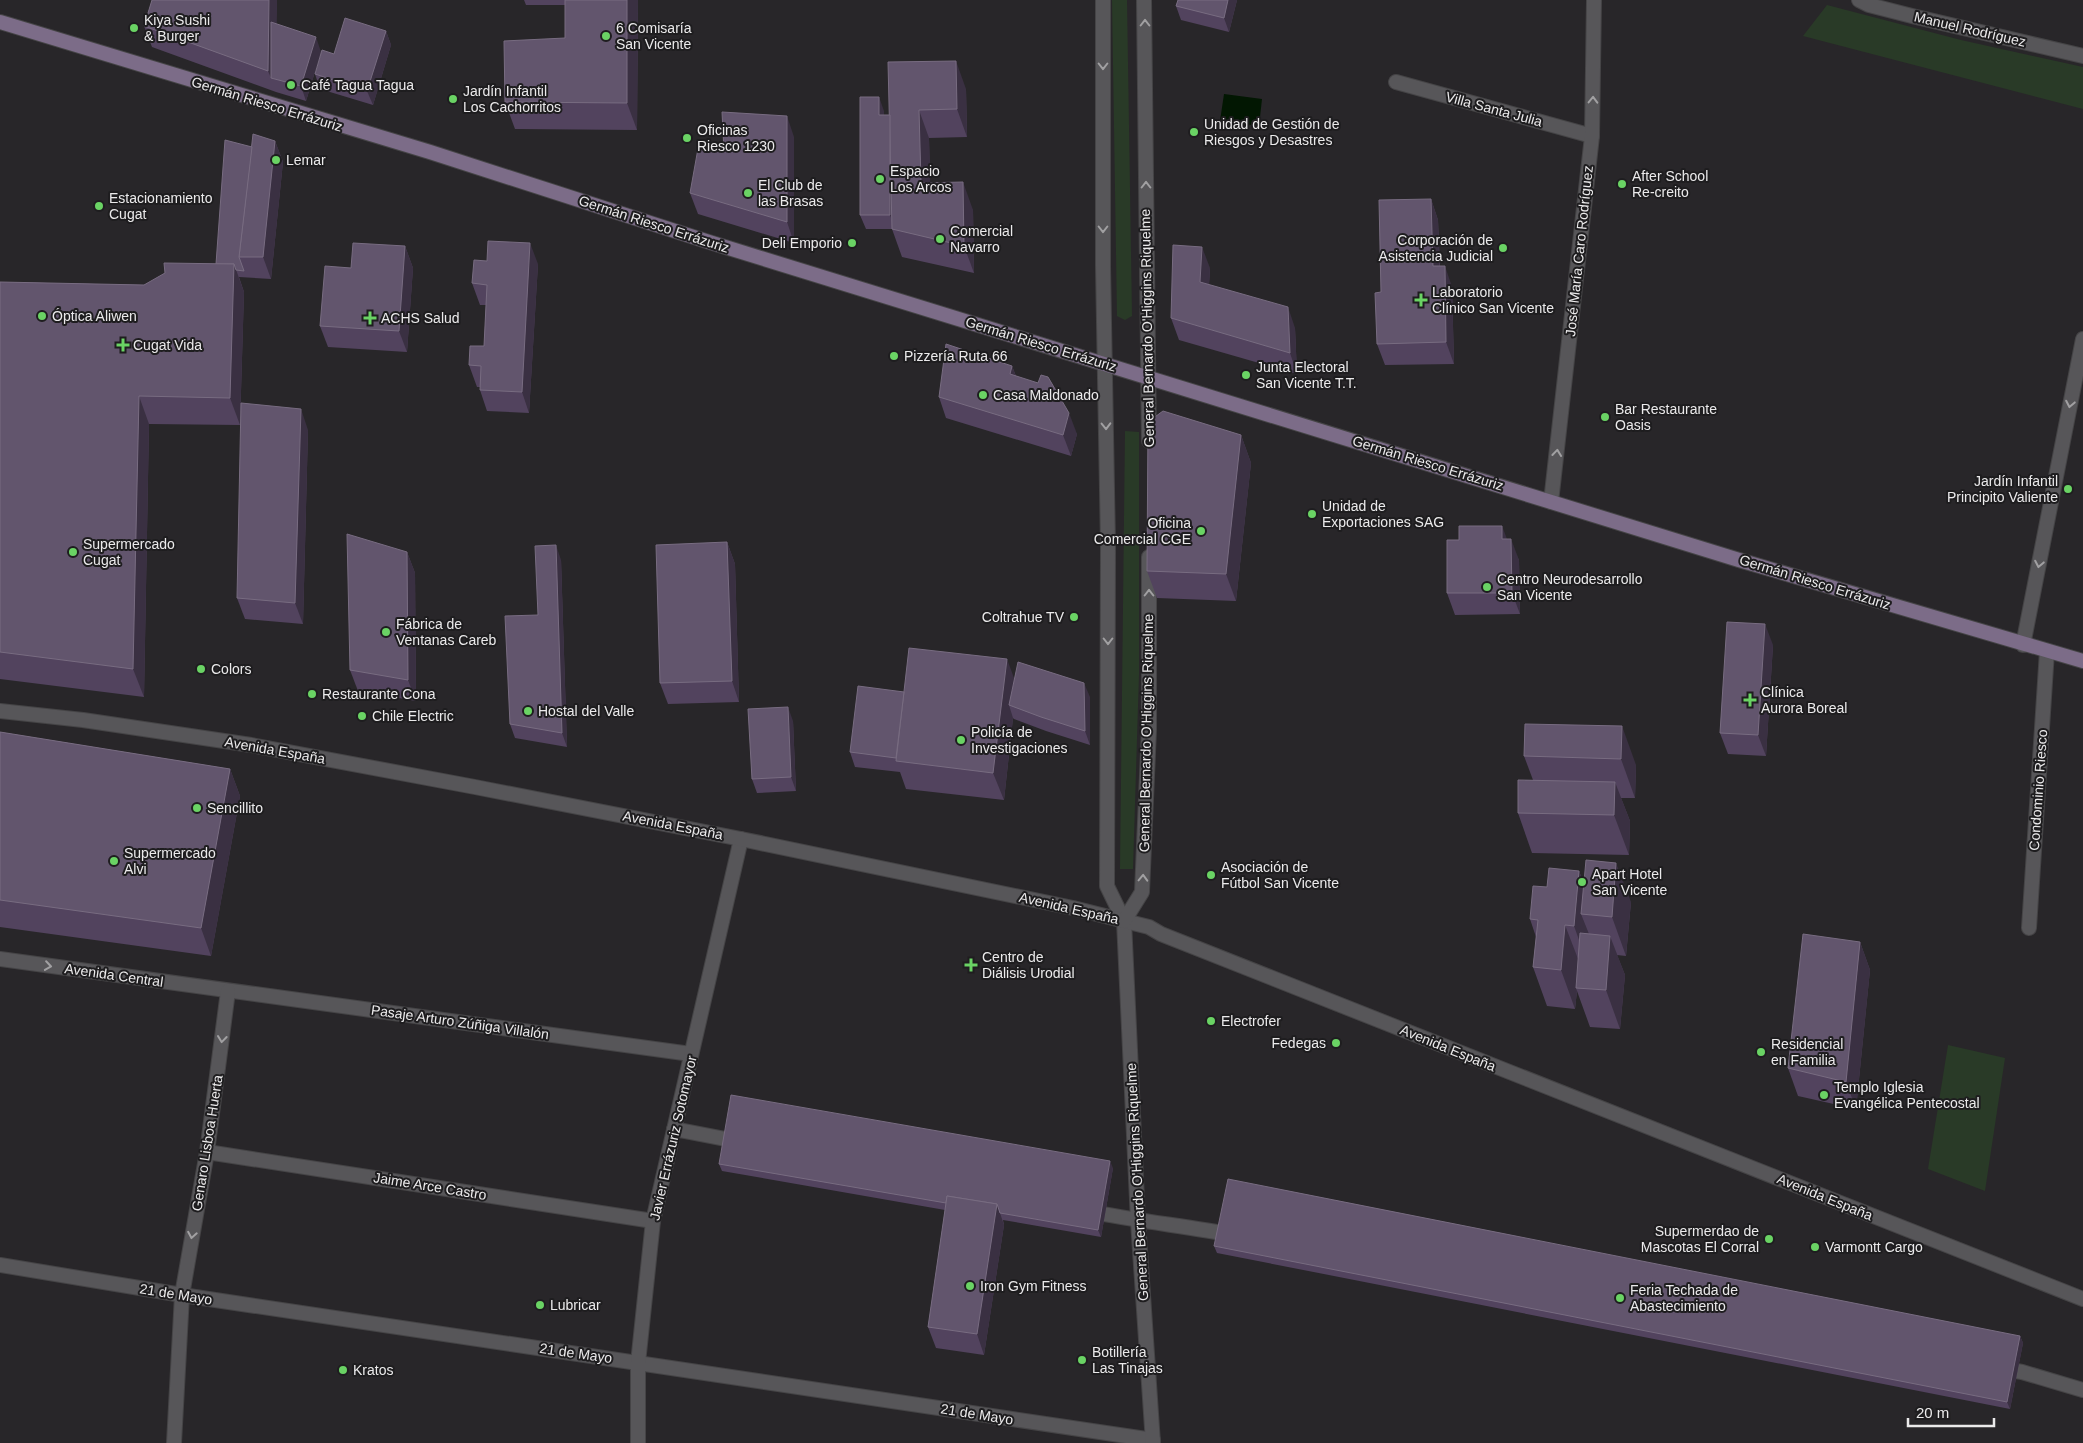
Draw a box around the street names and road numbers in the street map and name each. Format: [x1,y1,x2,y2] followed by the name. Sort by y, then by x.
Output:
[1912,8,2028,50] street label: Manuel Rodríguez
[190,73,344,135] street label: Germán Riesco Errázuriz
[1444,88,1544,130] street label: Villa Santa Julia
[1562,165,1596,337] street label: José María Caro Rodríguez
[577,192,731,256] street label: Germán Riesco Errázuriz
[1137,208,1157,447] street label: General Bernardo O'Higgins Riquelme
[964,313,1118,375] street label: Germán Riesco Errázuriz
[1351,432,1505,494] street label: Germán Riesco Errázuriz
[1738,551,1892,613] street label: Germán Riesco Errázuriz
[1136,613,1156,852] street label: General Bernardo O'Higgins Riquelme
[2026,729,2050,851] street label: Condominio Riesco
[224,733,327,767] street label: Avenida España
[622,807,725,843] street label: Avenida España
[1018,889,1121,927] street label: Avenida España
[64,960,164,990] street label: Avenida Central
[370,1002,550,1042] street label: Pasaje Arturo Zúñiga Villalón
[1398,1022,1498,1075] street label: Avenida España
[646,1054,700,1222] street label: Javier Errázuriz Sotomayor
[1123,1062,1151,1301] street label: General Bernardo O'Higgins Riquelme
[188,1074,226,1212] street label: Genaro Lisboa Huerta
[372,1169,488,1203] street label: Jaime Arce Castro
[1775,1171,1875,1224] street label: Avenida España
[139,1280,214,1308] street label: 21 de Mayo
[539,1340,614,1366] street label: 21 de Mayo
[940,1400,1015,1428] street label: 21 de Mayo

